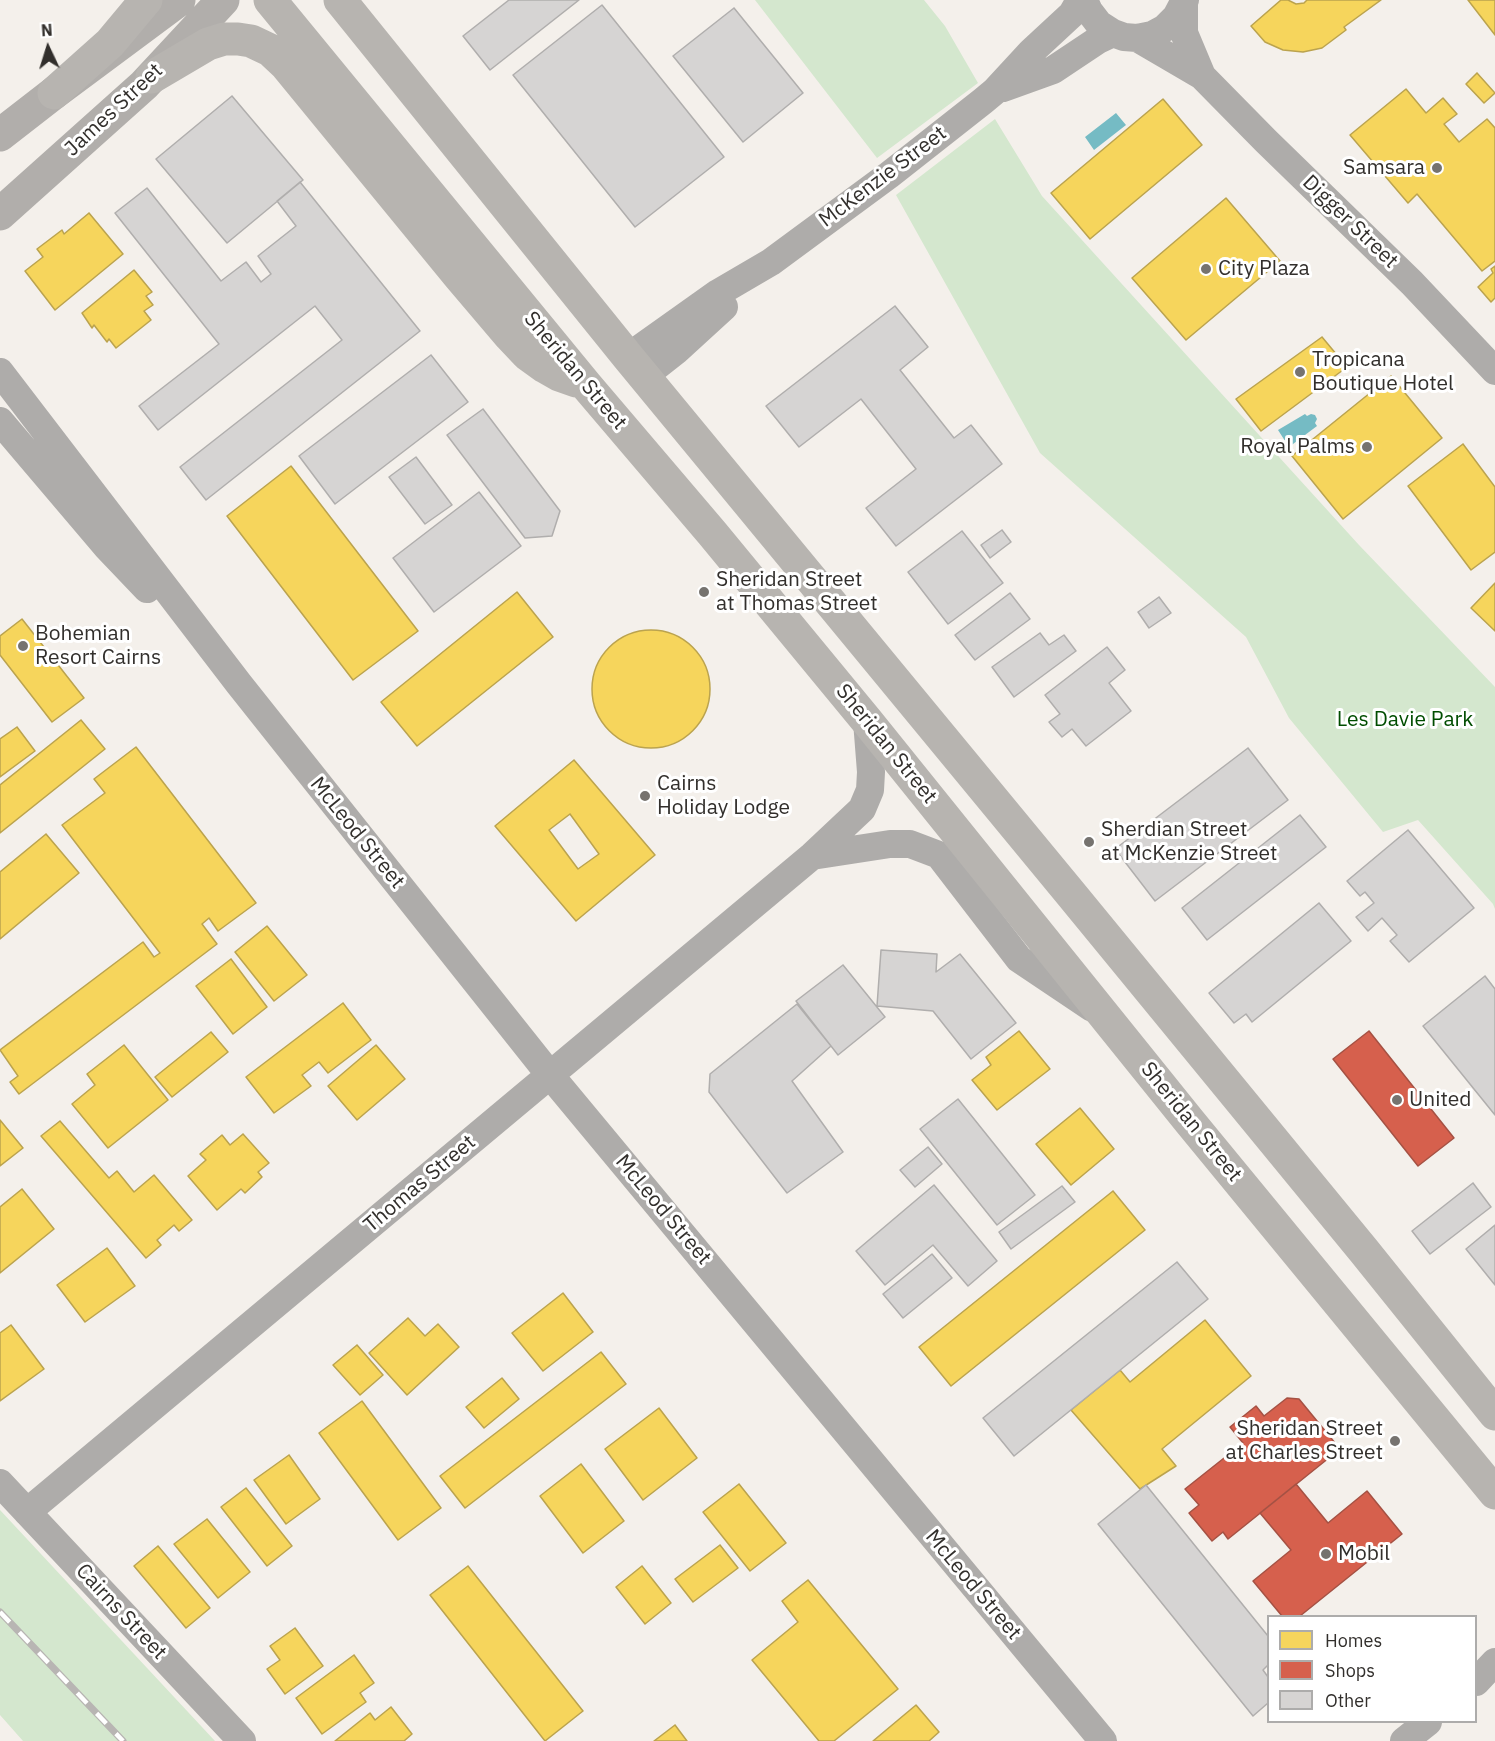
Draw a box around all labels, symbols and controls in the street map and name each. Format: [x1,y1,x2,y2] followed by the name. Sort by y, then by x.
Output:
[18,18,78,78] north arrow
[40,20,53,40] text: N
[60,58,168,162] street label: James Street
[814,121,952,233] street label: McKenzie Street
[1343,155,1425,181] place label: Samsara
[1430,161,1444,175] marker: Samsara
[1297,170,1403,274] street label: Digger Street
[1218,256,1310,282] place label: City Plaza
[1199,262,1213,276] marker: City Plaza
[518,307,632,435] street label: Sheridan Street
[1312,347,1454,397] place label: Tropicana Boutique Hotel
[1293,365,1307,379] marker: Tropicana Boutique Hotel
[1240,434,1355,460] place label: Royal Palms
[1360,440,1374,454] marker: Royal Palms
[716,567,878,617] place label: Sheridan Street at Thomas Street
[697,585,711,599] marker: Sheridan Street at Thomas Street
[35,621,161,671] place label: Bohemian Resort Cairns
[16,639,30,653] marker: Bohemian Resort Cairns
[830,679,942,809] street label: Sheridan Street
[1337,707,1473,733] park label: Les Davie Park
[657,771,790,821] place label: Cairns Holiday Lodge
[304,772,410,894] street label: McLeod Street
[638,789,652,803] marker: Cairns Holiday Lodge
[1101,817,1277,867] place label: Sherdian Street at McKenzie Street
[1082,835,1096,849] marker: Sherdian Street at McKenzie Street
[1135,1057,1247,1187] street label: Sheridan Street
[1409,1087,1471,1113] place label: United
[1390,1093,1404,1107] marker: United
[359,1130,481,1238] street label: Thomas Street
[610,1150,716,1270] street label: McLeod Street
[1226,1416,1383,1466] place label: Sheridan Street at Charles Street
[1388,1434,1402,1448] marker: Sheridan Street at Charles Street
[920,1525,1026,1645] street label: McLeod Street
[1338,1541,1390,1567] place label: Mobil
[1319,1547,1333,1561] marker: Mobil
[70,1559,172,1665] street label: Cairns Street
[1267,1615,1477,1723] legend
[1325,1629,1382,1652] text: Homes
[1325,1659,1375,1682] text: Shops
[1325,1689,1371,1712] text: Other

